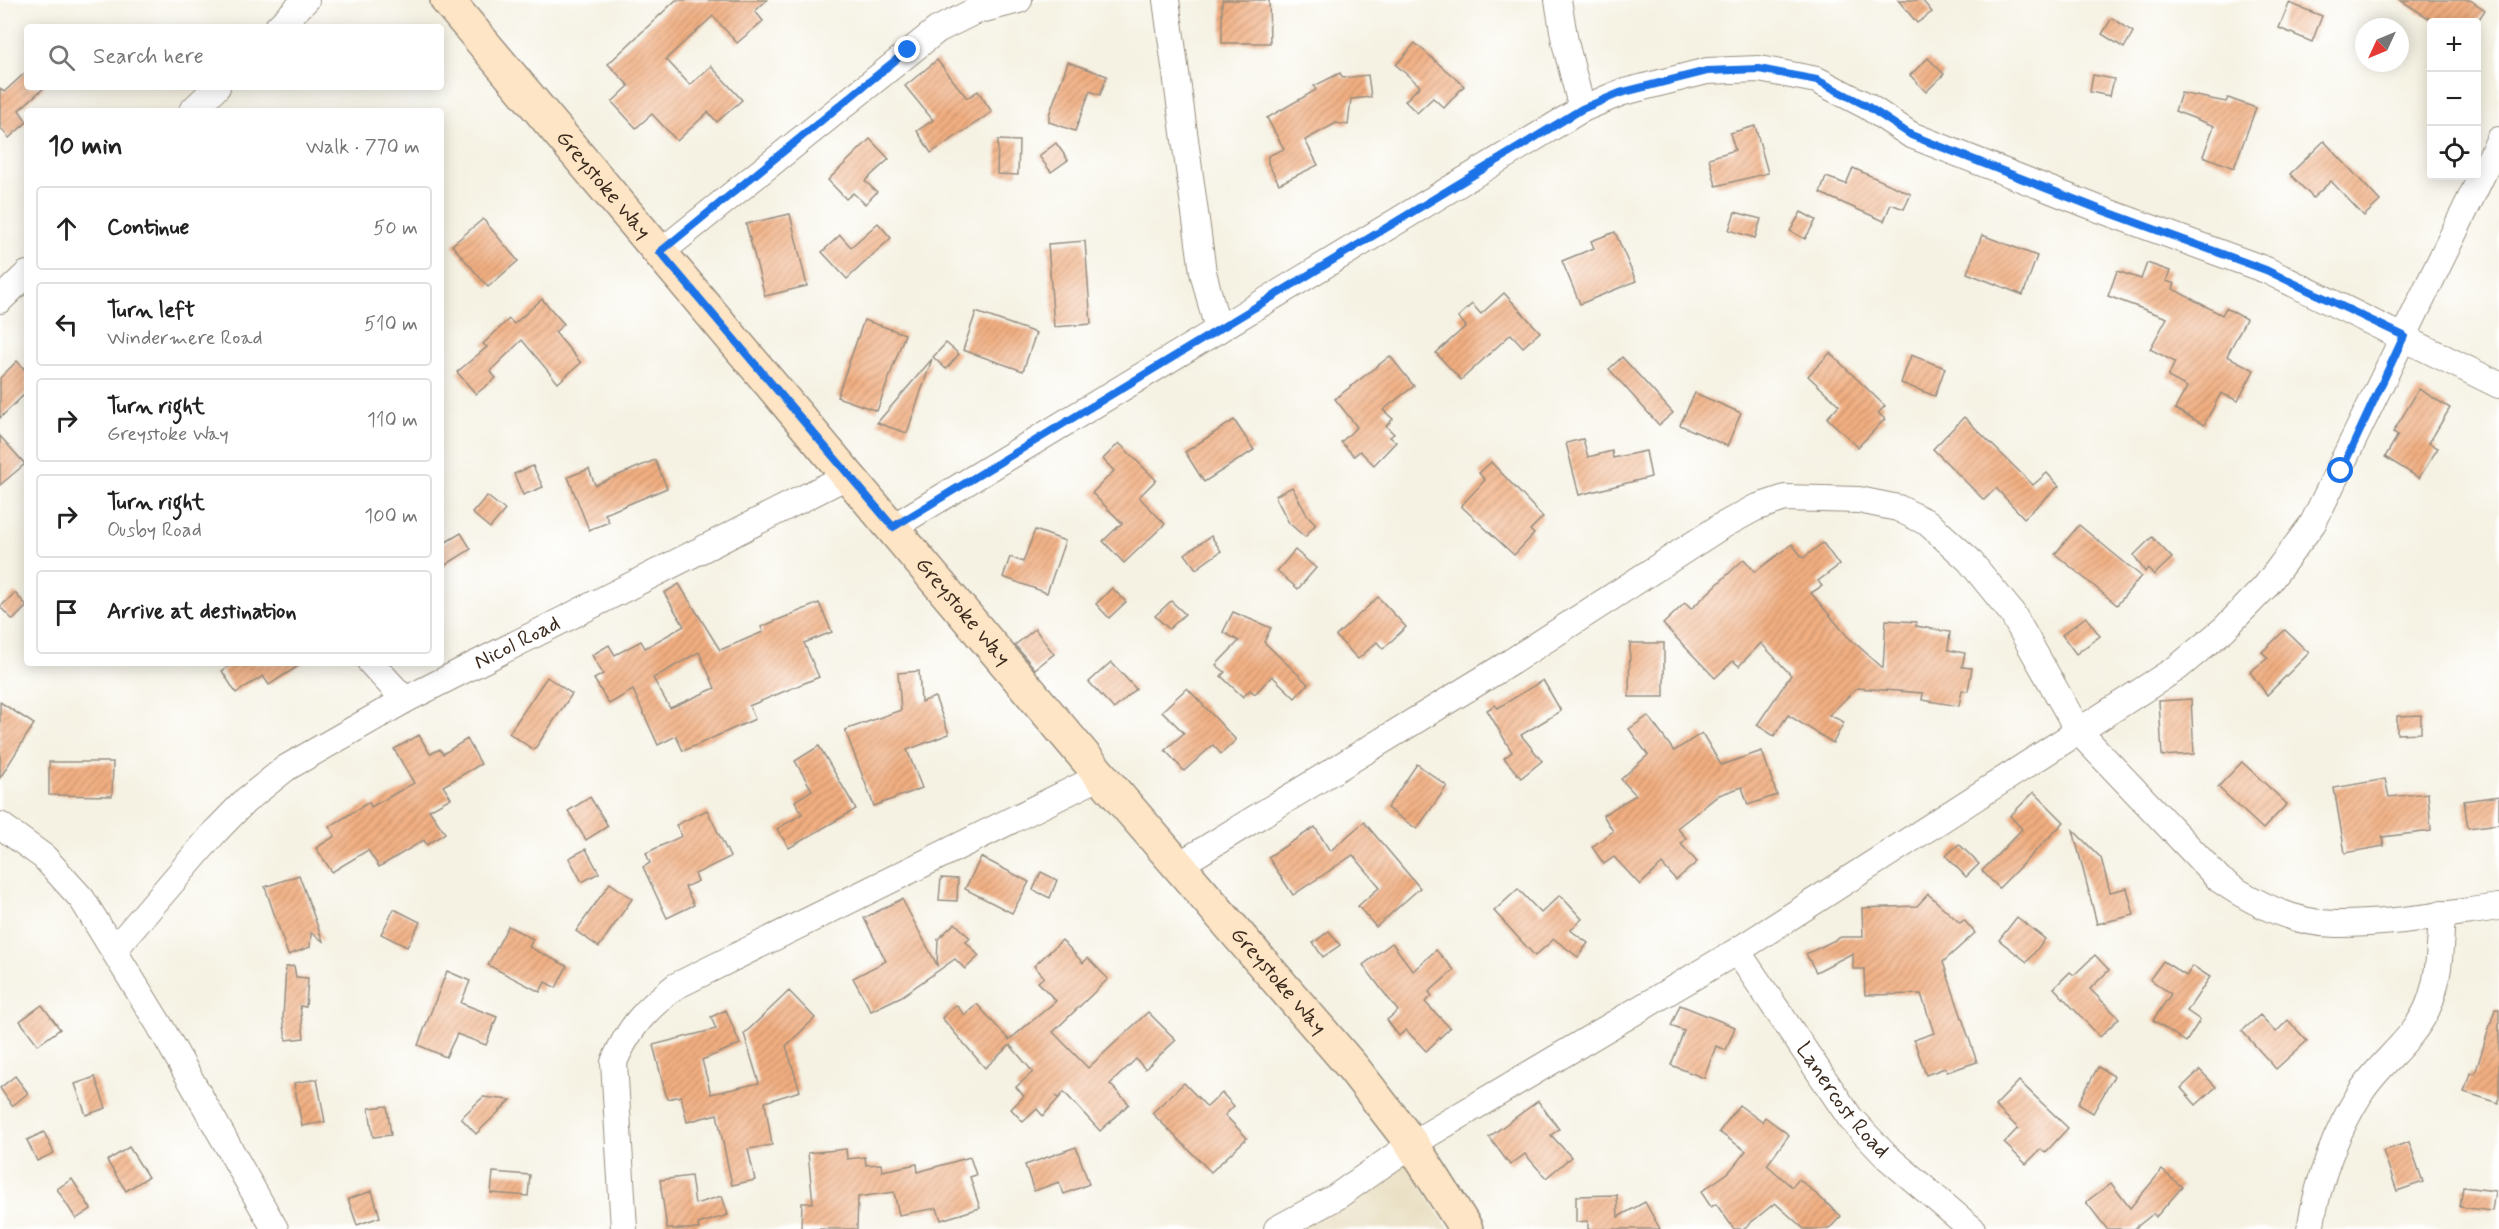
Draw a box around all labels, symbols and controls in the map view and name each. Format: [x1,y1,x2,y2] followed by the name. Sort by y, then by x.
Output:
[2355,18,2409,72] north arrow
[2427,18,2481,180] map controls
[2427,18,2481,72] button: +
[24,24,444,90] search box
[894,36,920,62] route end
[45,41,78,74] icon: search
[93,43,204,71] text: Search here
[2427,72,2481,126] button: −
[549,125,657,245] street label: Greystoke Way
[2427,126,2481,180] button: locate
[48,130,123,164] text: 10 min
[306,134,420,161] text: Walk · 770 m
[50,212,83,245] icon: ahead
[107,214,189,242] text: Continue
[373,215,418,242] text: 50 m
[107,297,195,325] text: Turn left
[50,308,83,341] icon: left
[364,311,418,338] text: 510 m
[107,325,262,352] text: Windermere Road
[107,393,205,421] text: Turn right
[50,404,83,437] icon: right
[367,407,418,434] text: 110 m
[107,421,229,448] text: Greystoke Way
[2327,457,2353,483] route start
[107,489,205,517] text: Turn right
[50,500,83,533] icon: right
[364,503,418,530] text: 100 m
[107,517,202,544] text: Ousby Road
[909,551,1016,672] street label: Greystoke Way
[50,596,83,629] icon: arrive
[107,598,297,626] text: Arrive at destination
[470,610,565,677] street label: Nicol Road
[1224,921,1333,1041] street label: Greystoke Way
[1789,1037,1895,1165] street label: Lanercost Road

